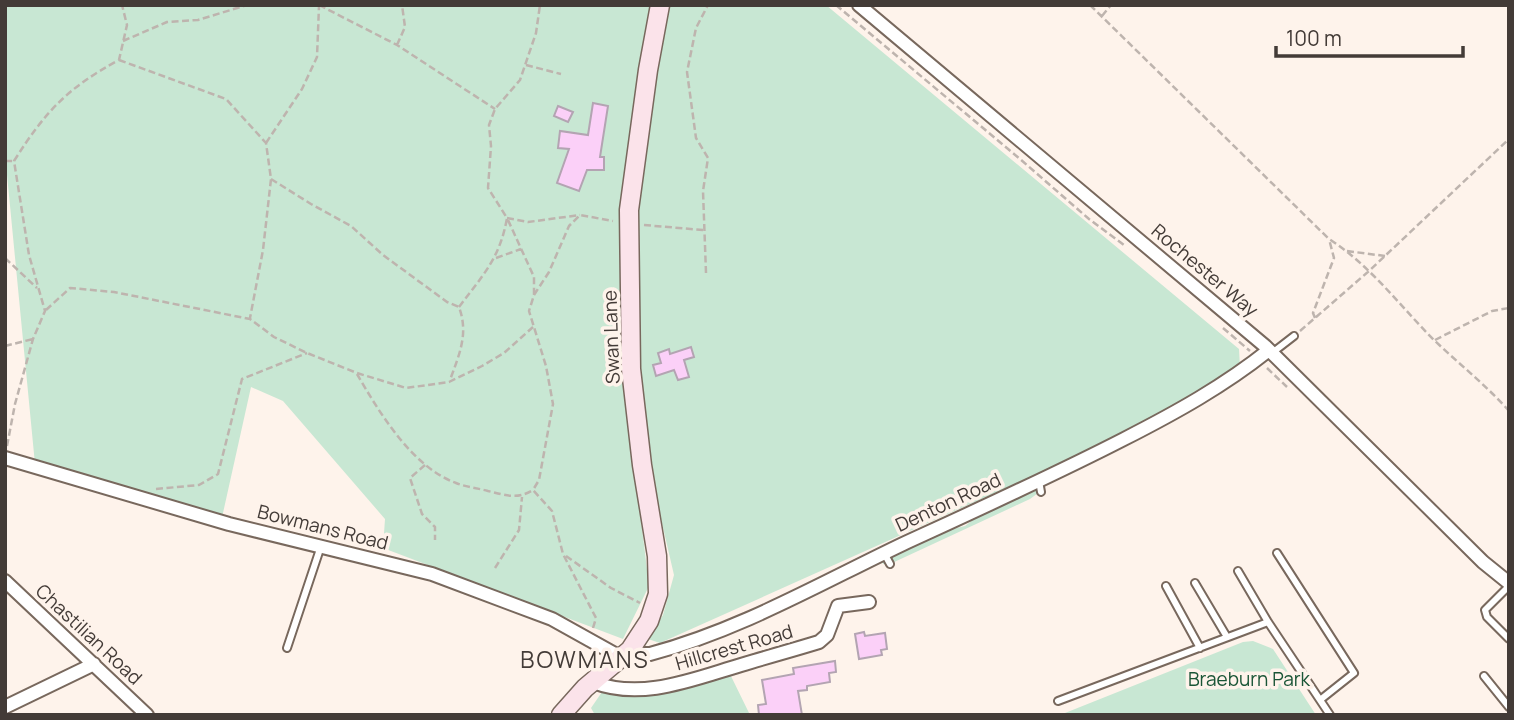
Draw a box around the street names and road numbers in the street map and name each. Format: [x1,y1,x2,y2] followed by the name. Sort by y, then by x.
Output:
[1146,218,1264,322] street label: Rochester Way
[596,290,626,384] street label: Swan Lane
[891,466,1005,538] street label: Denton Road
[255,498,391,556] street label: Bowmans Road
[30,578,148,690] street label: Chastilian Road
[672,618,796,676] street label: Hillcrest Road

